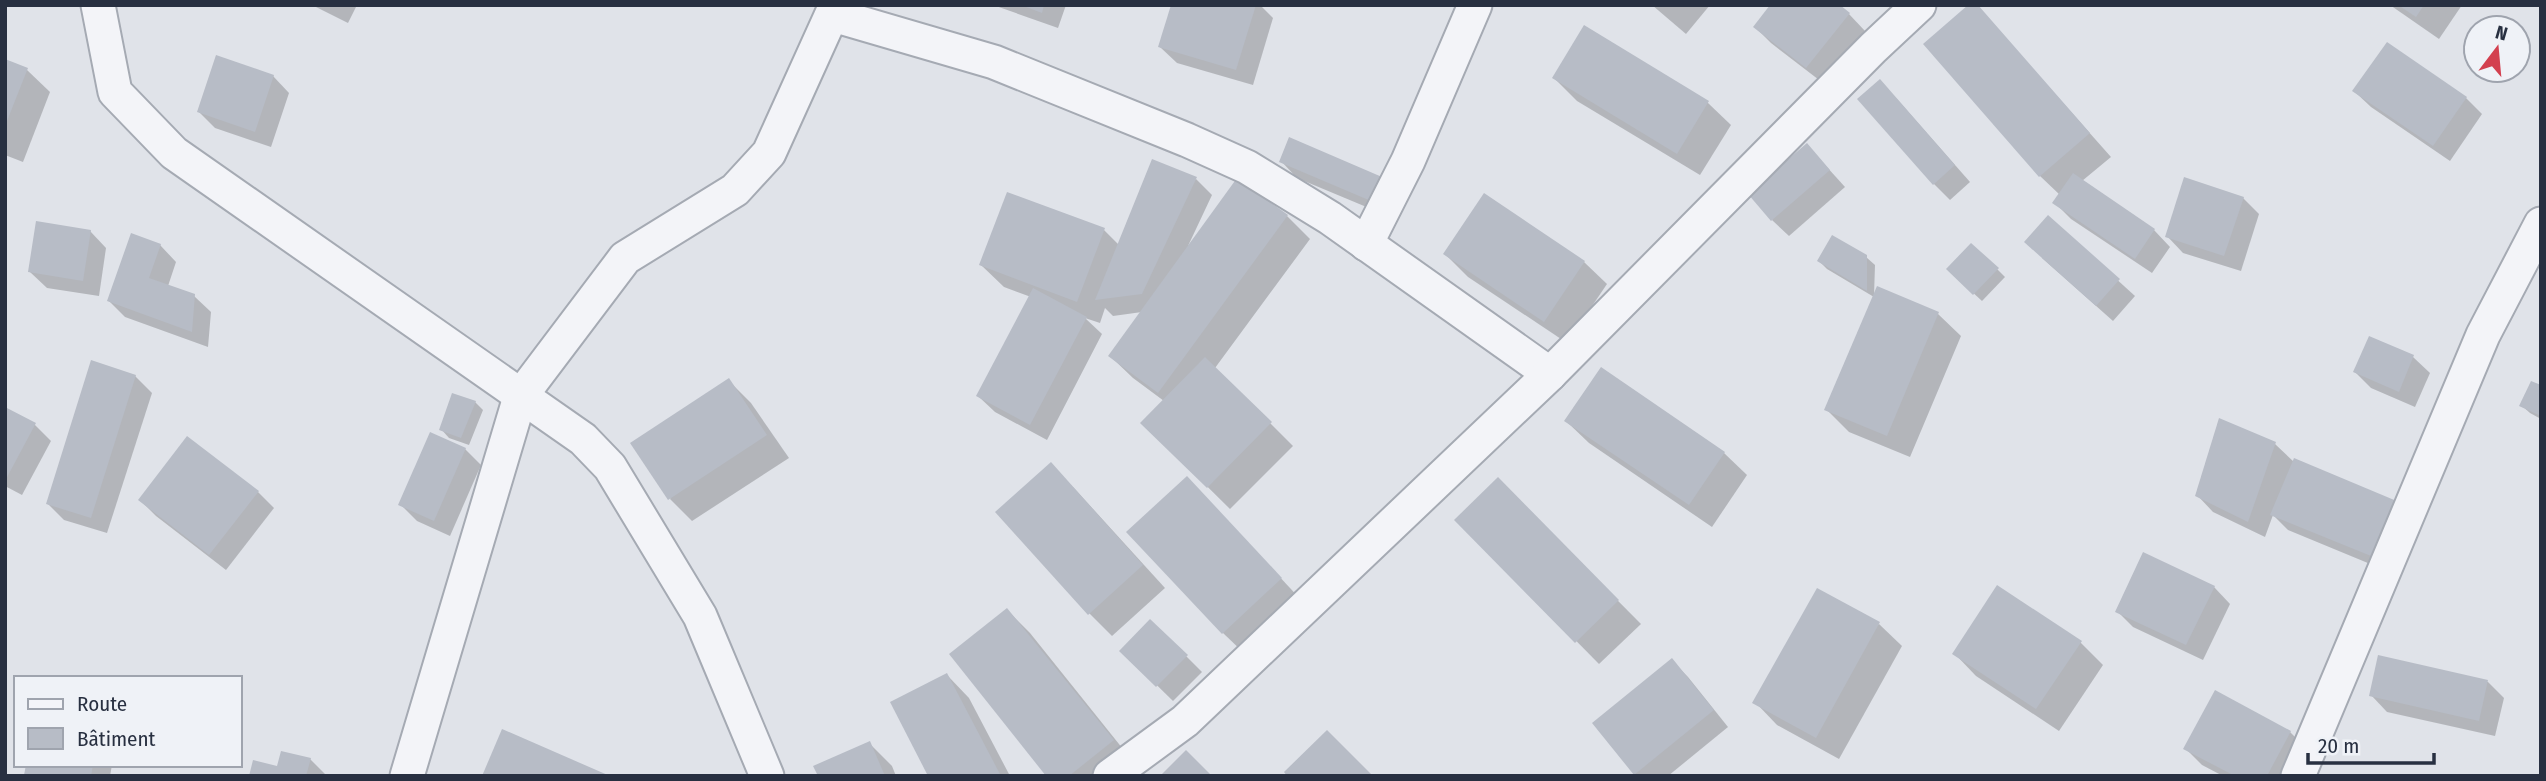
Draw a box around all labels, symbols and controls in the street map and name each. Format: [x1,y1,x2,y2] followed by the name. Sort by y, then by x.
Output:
[2462,14,2532,84] north arrow
[2493,21,2510,46] text: N
[14,676,242,767] legend
[77,691,127,717] text: Route
[2308,722,2434,766] scale bar
[77,726,156,752] text: Bâtiment
[2318,733,2359,759] text: 20 m

